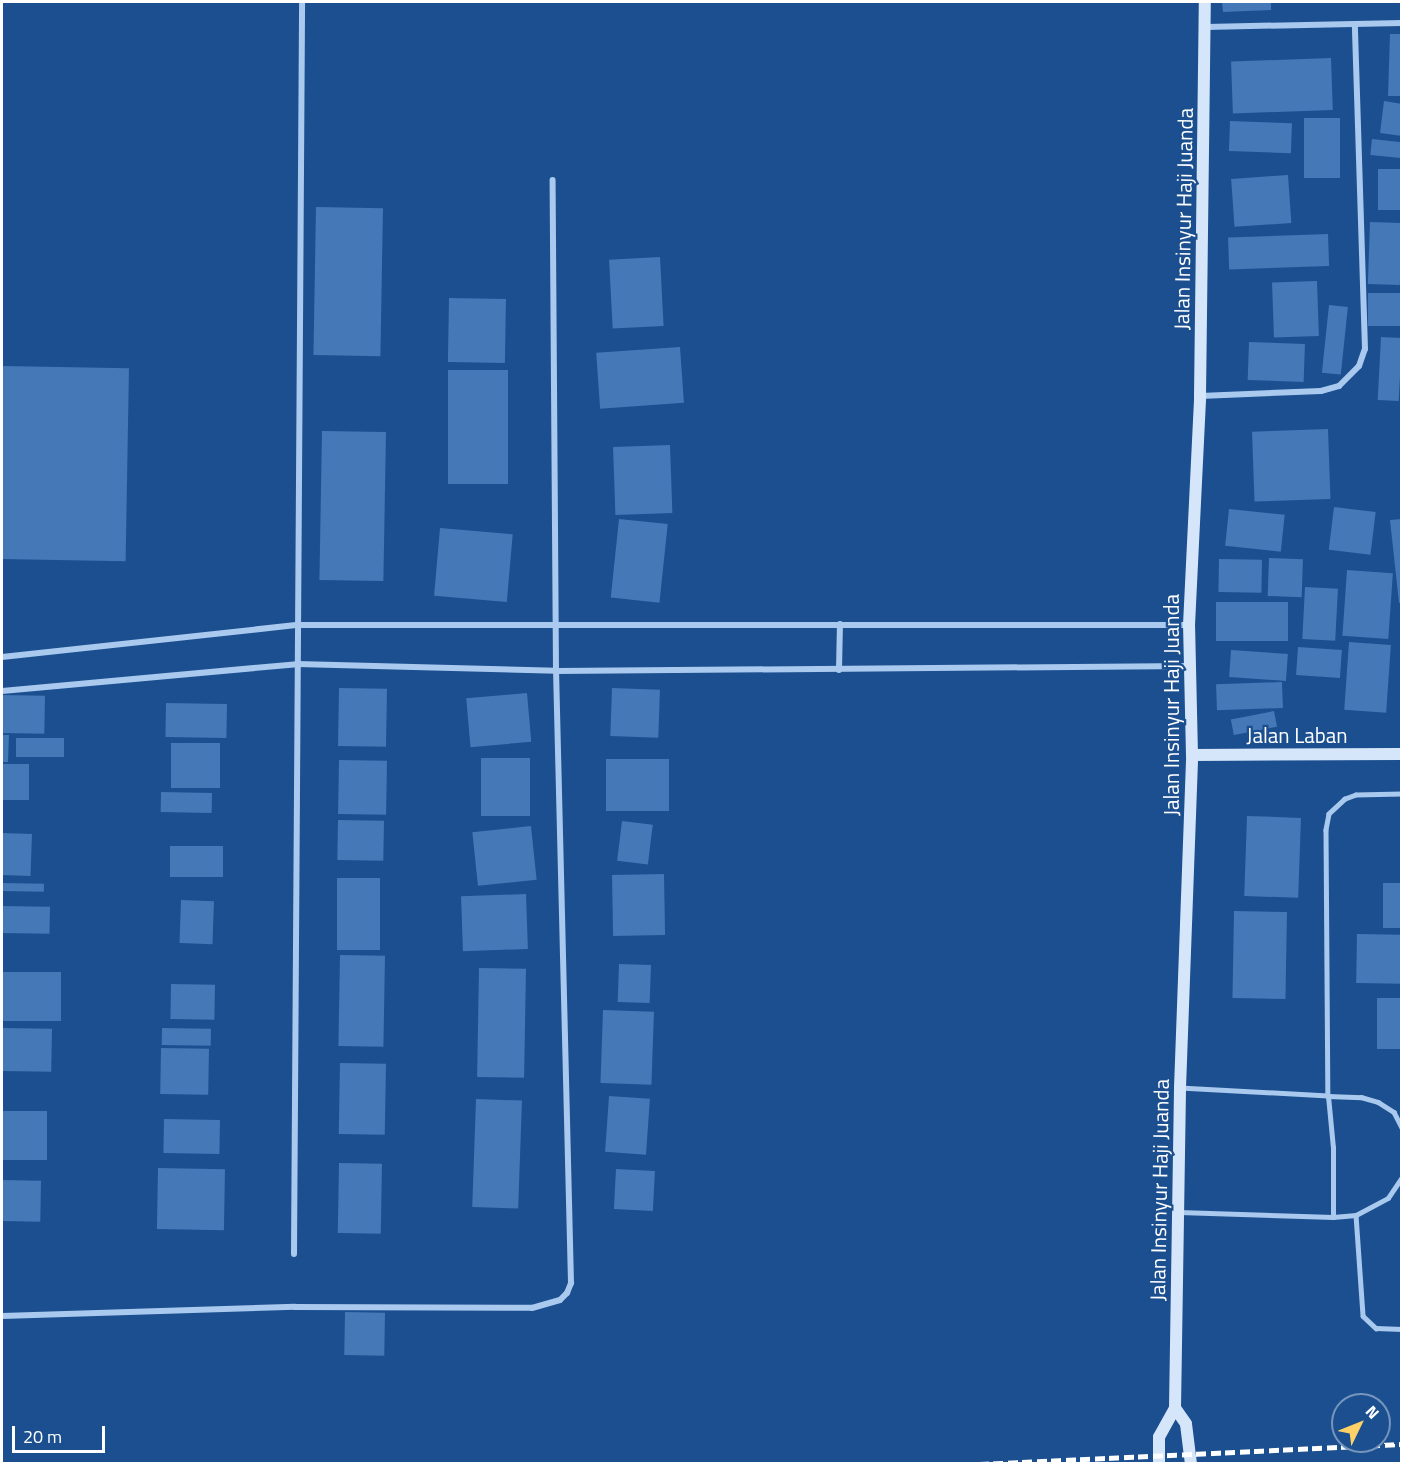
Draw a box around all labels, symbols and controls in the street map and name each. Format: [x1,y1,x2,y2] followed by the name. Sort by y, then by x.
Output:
[1168,108,1198,330] street label: Jalan Insinyur Haji Juanda
[1158,594,1184,816] street label: Jalan Insinyur Haji Juanda
[1246,722,1348,748] street label: Jalan Laban
[1144,1079,1174,1301] street label: Jalan Insinyur Haji Juanda
[1331,1393,1391,1453] north arrow
[1360,1400,1385,1424] text: N
[15,1414,108,1452] scale bar
[23,1423,62,1450] text: 20 m

